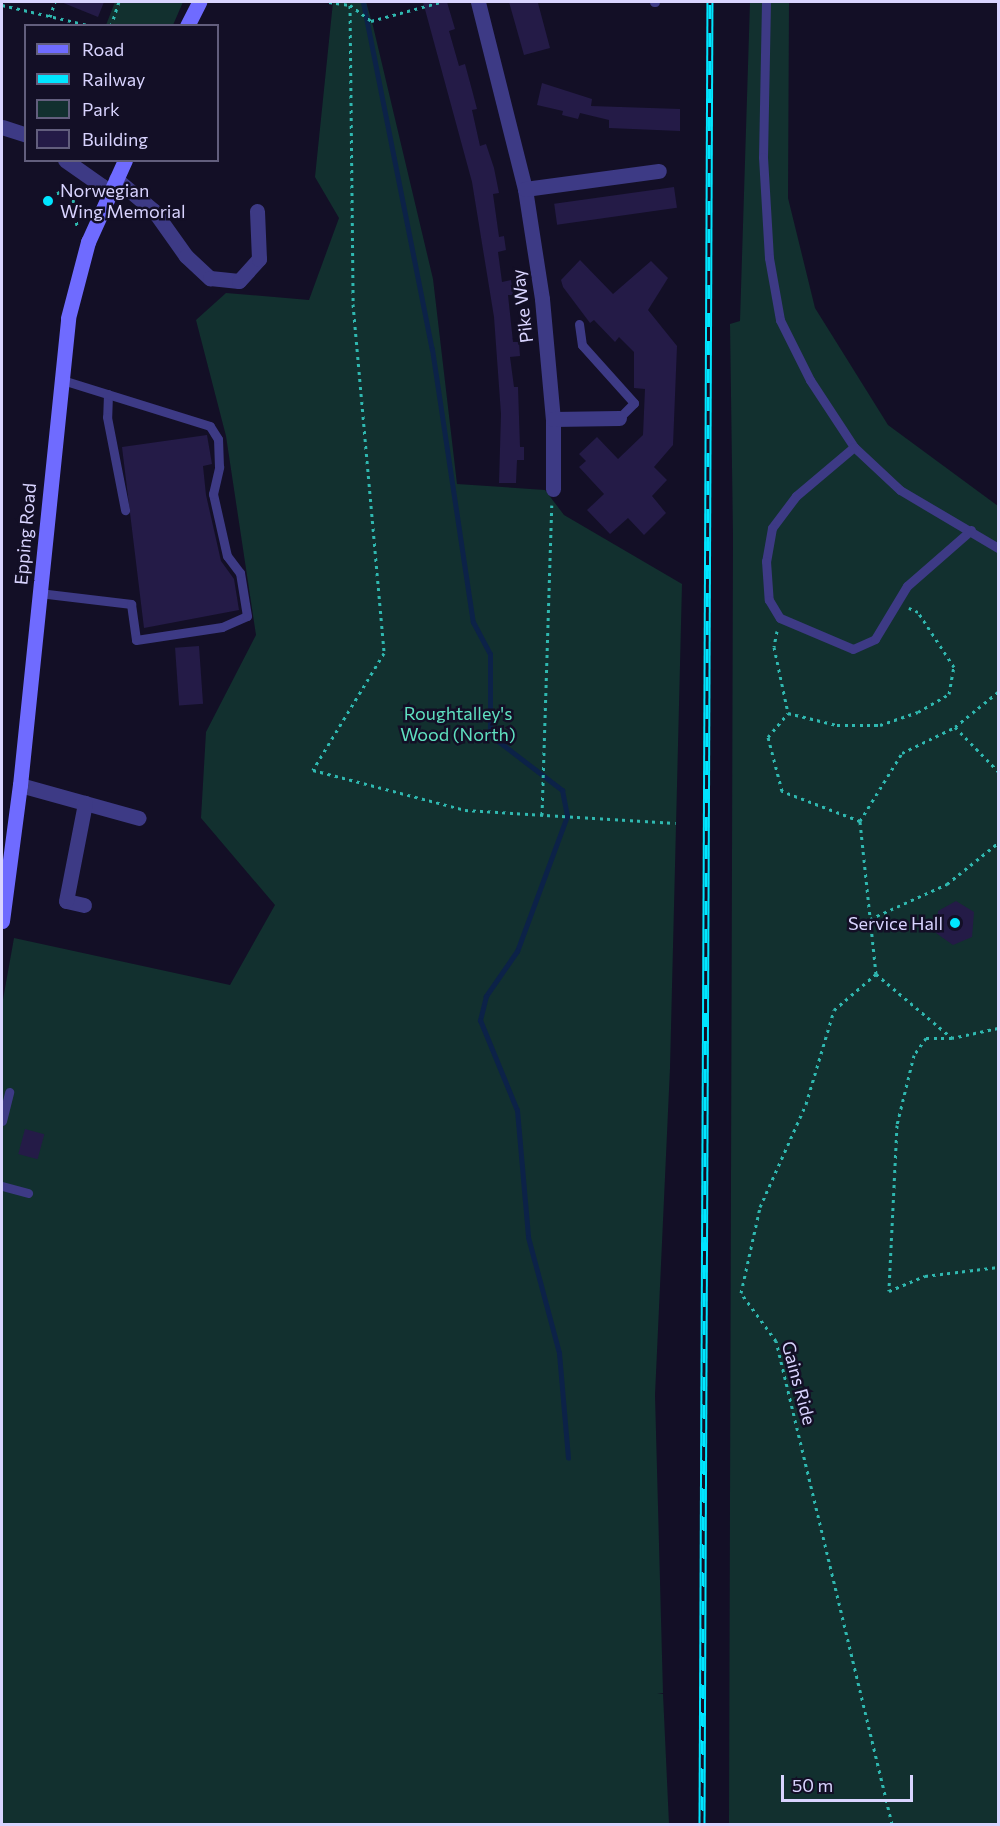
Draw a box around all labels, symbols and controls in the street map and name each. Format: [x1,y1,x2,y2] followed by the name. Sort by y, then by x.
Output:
[24,24,219,162] legend
[82,38,124,60] text: Road
[82,68,145,90] text: Railway
[82,98,120,120] text: Park
[82,128,148,150] text: Building
[60,180,185,222] place label: Norwegian Wing Memorial
[41,194,55,208] marker: Norwegian Wing Memorial
[507,268,537,344] street label: Pike Way
[10,482,40,586] street label: Epping Road
[400,703,516,746] park label: Roughtalley's Wood (North)
[848,912,943,934] place label: Service Hall
[948,916,962,930] marker: Service Hall
[777,1339,821,1427] street label: Gains Ride
[784,1763,916,1801] scale bar
[792,1774,833,1796] text: 50 m

